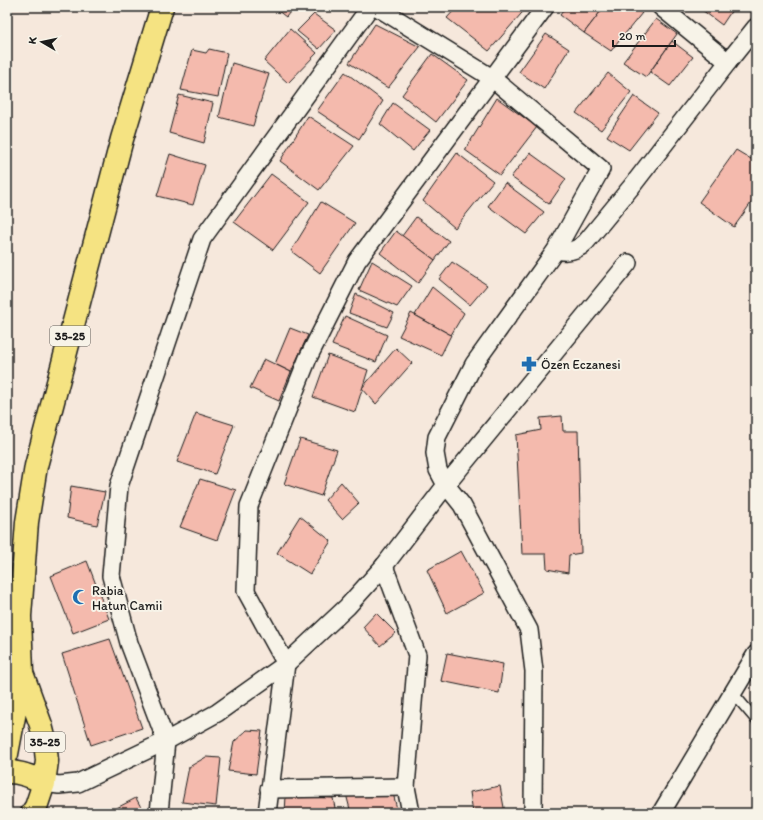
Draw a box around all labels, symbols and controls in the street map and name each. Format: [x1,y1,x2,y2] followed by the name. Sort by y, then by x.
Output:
[22,22,62,62] north arrow
[613,22,675,48] scale bar
[619,29,646,43] text: 20 m
[26,35,40,45] text: K
[50,326,90,346] road number: 35-25
[520,355,538,373] pharmacy icon: Özen Eczanesi
[541,357,621,372] place label: Özen Eczanesi
[92,583,162,613] place label: Rabia Hatun Camii
[71,588,89,606] mosque icon: Rabia Hatun Camii
[25,732,65,752] road number: 35-25

